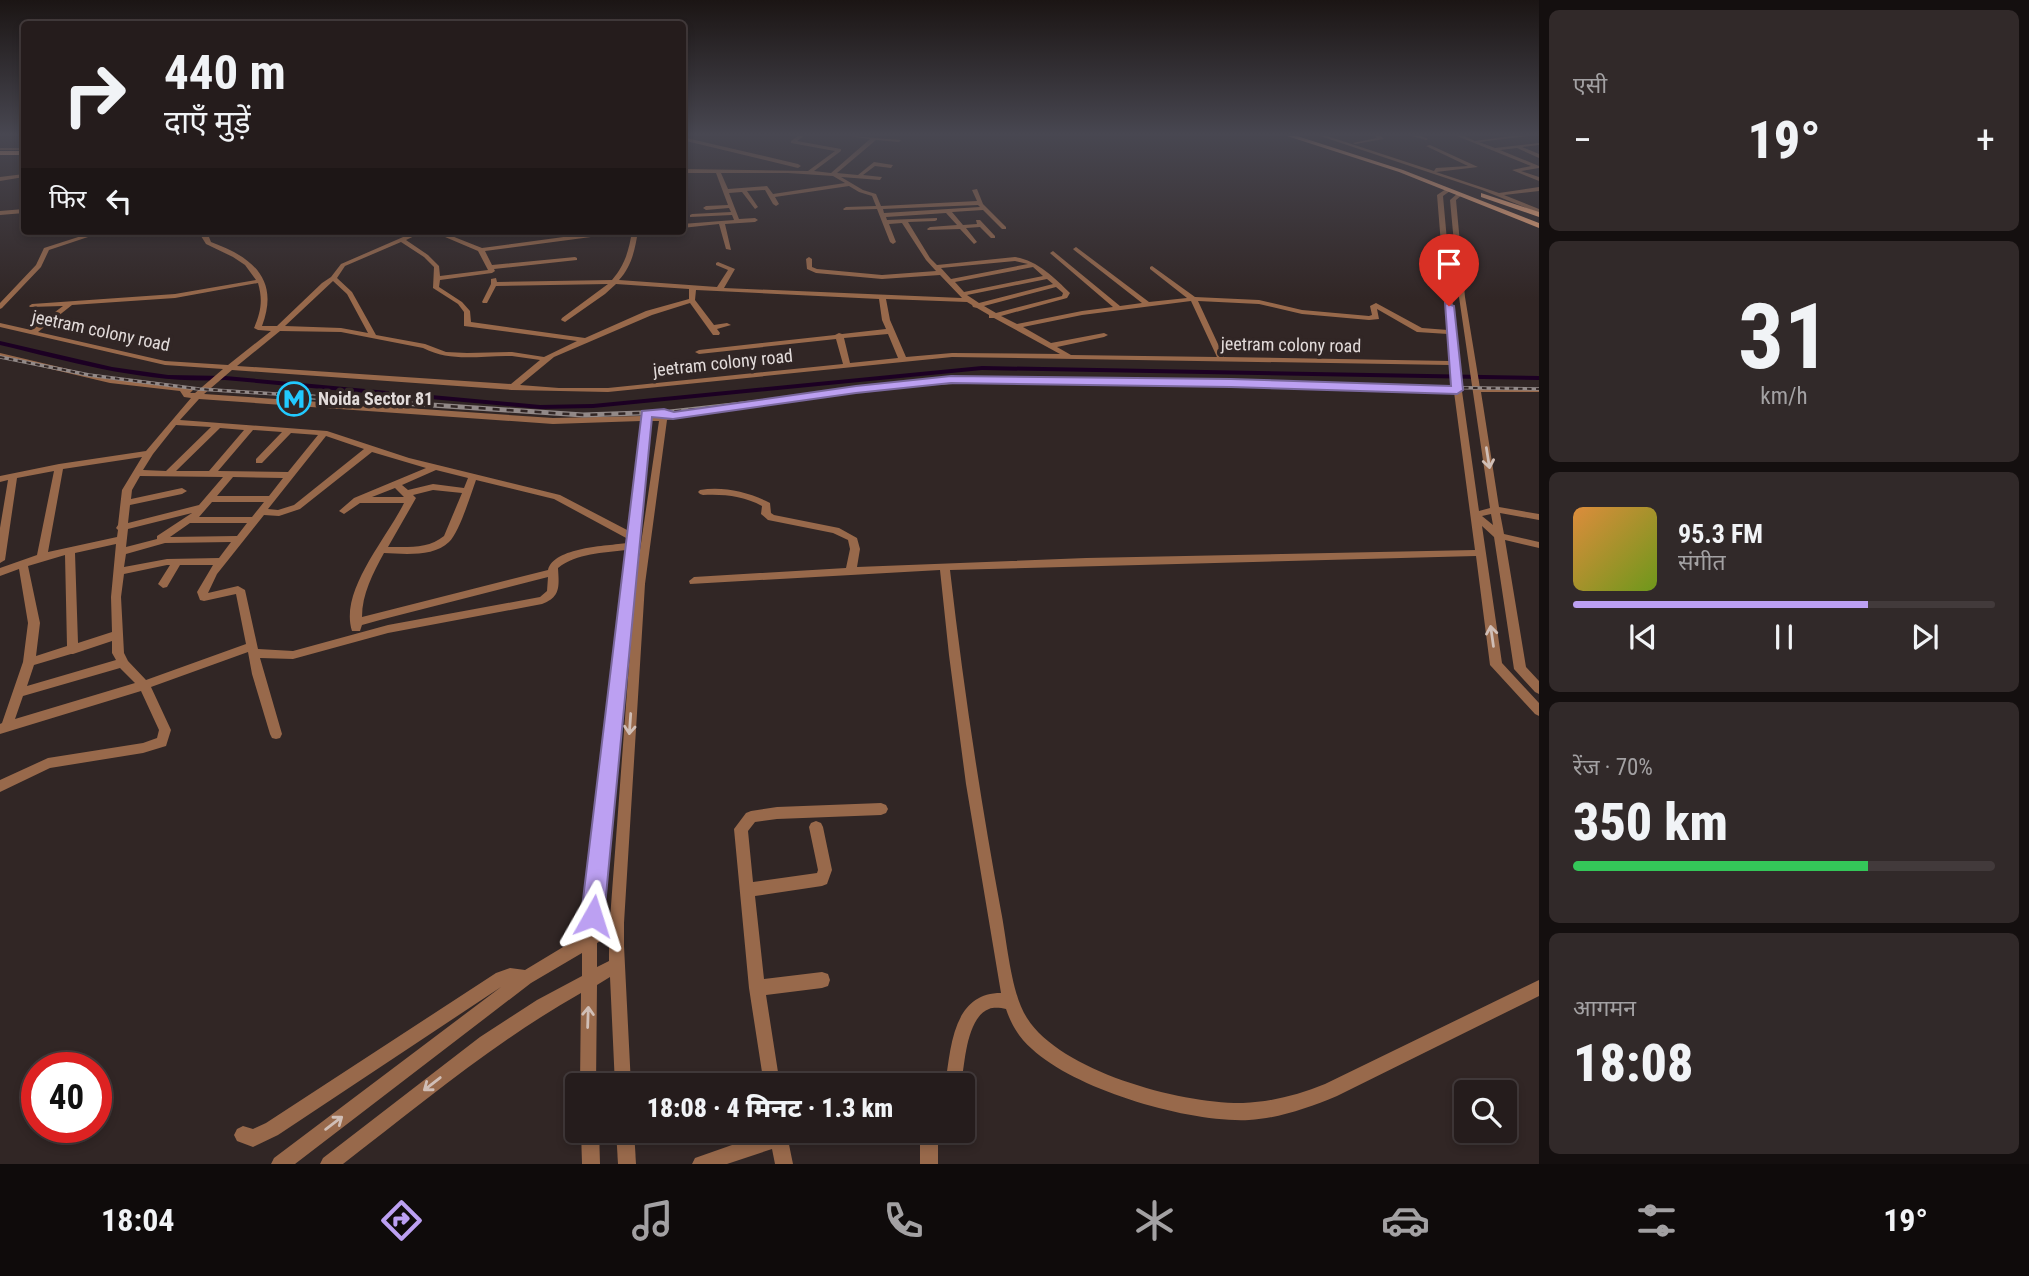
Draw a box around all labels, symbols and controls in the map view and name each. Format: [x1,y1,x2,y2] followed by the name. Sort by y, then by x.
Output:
[164,44,286,101] text: 440 m
[49,49,140,140] icon: right
[1573,72,1607,99] text: एसी
[164,103,251,141] text: दाएँ मुड़ें
[1747,110,1821,171] text: 19°
[1573,118,1592,162] text: −
[1976,118,1995,162] text: +
[100,182,138,220] icon: left
[49,184,86,214] text: फिर
[1419,234,1479,306] pin
[1430,245,1468,283] icon: arrive
[1738,284,1830,390] text: 31
[29,305,172,355] street label: jeetram colony road
[1220,333,1361,356] street label: jeetram colony road
[651,345,794,380] street label: jeetram colony road
[275,380,313,418] metro station icon: Noida Sector 81
[1760,383,1808,410] text: km/h
[318,388,433,409] place label: Noida Sector 81
[1482,446,1495,469] one-way arrow
[1678,519,1763,549] text: 95.3 FM
[1678,549,1726,576] text: संगीत
[1624,618,1662,656] icon: previous
[1765,618,1803,656] icon: pause
[1906,618,1944,656] icon: next
[1485,625,1498,648] one-way arrow
[624,712,637,735] one-way arrow
[1573,754,1653,781] text: रेंज · 70%
[1573,792,1728,853] text: 350 km
[556,879,630,953] position arrow
[1573,995,1636,1022] text: आगमन
[581,1006,595,1029] one-way arrow
[1573,1033,1693,1094] text: 18:08
[21,1052,112,1143] speed limit sign: 40
[423,1077,442,1092] one-way arrow
[1454,1080,1517,1143] map controls
[1454,1080,1517,1143] button: search
[647,1093,893,1123] text: 18:08 · 4 मिनट · 1.3 km
[324,1116,343,1130] one-way arrow
[377,1196,426,1245] icon: directions
[628,1196,677,1245] icon: music
[879,1196,928,1245] icon: phone
[1130,1196,1179,1245] icon: climate
[1381,1196,1430,1245] icon: car
[1632,1196,1681,1245] icon: filters
[101,1201,174,1239] text: 18:04
[1883,1201,1928,1239] text: 19°

